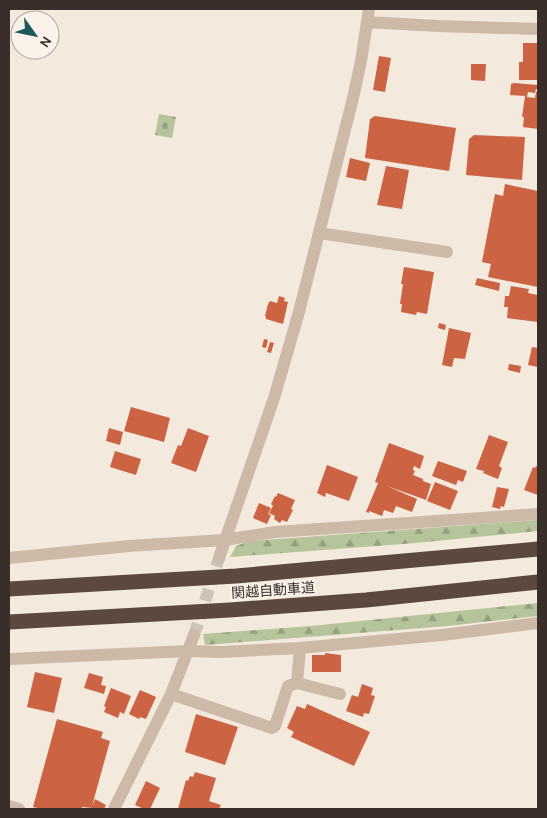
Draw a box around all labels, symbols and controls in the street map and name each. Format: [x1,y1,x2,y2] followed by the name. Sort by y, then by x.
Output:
[10,10,60,60] north arrow
[36,33,55,51] text: N
[231,579,316,602] street label: 関越自動車道

